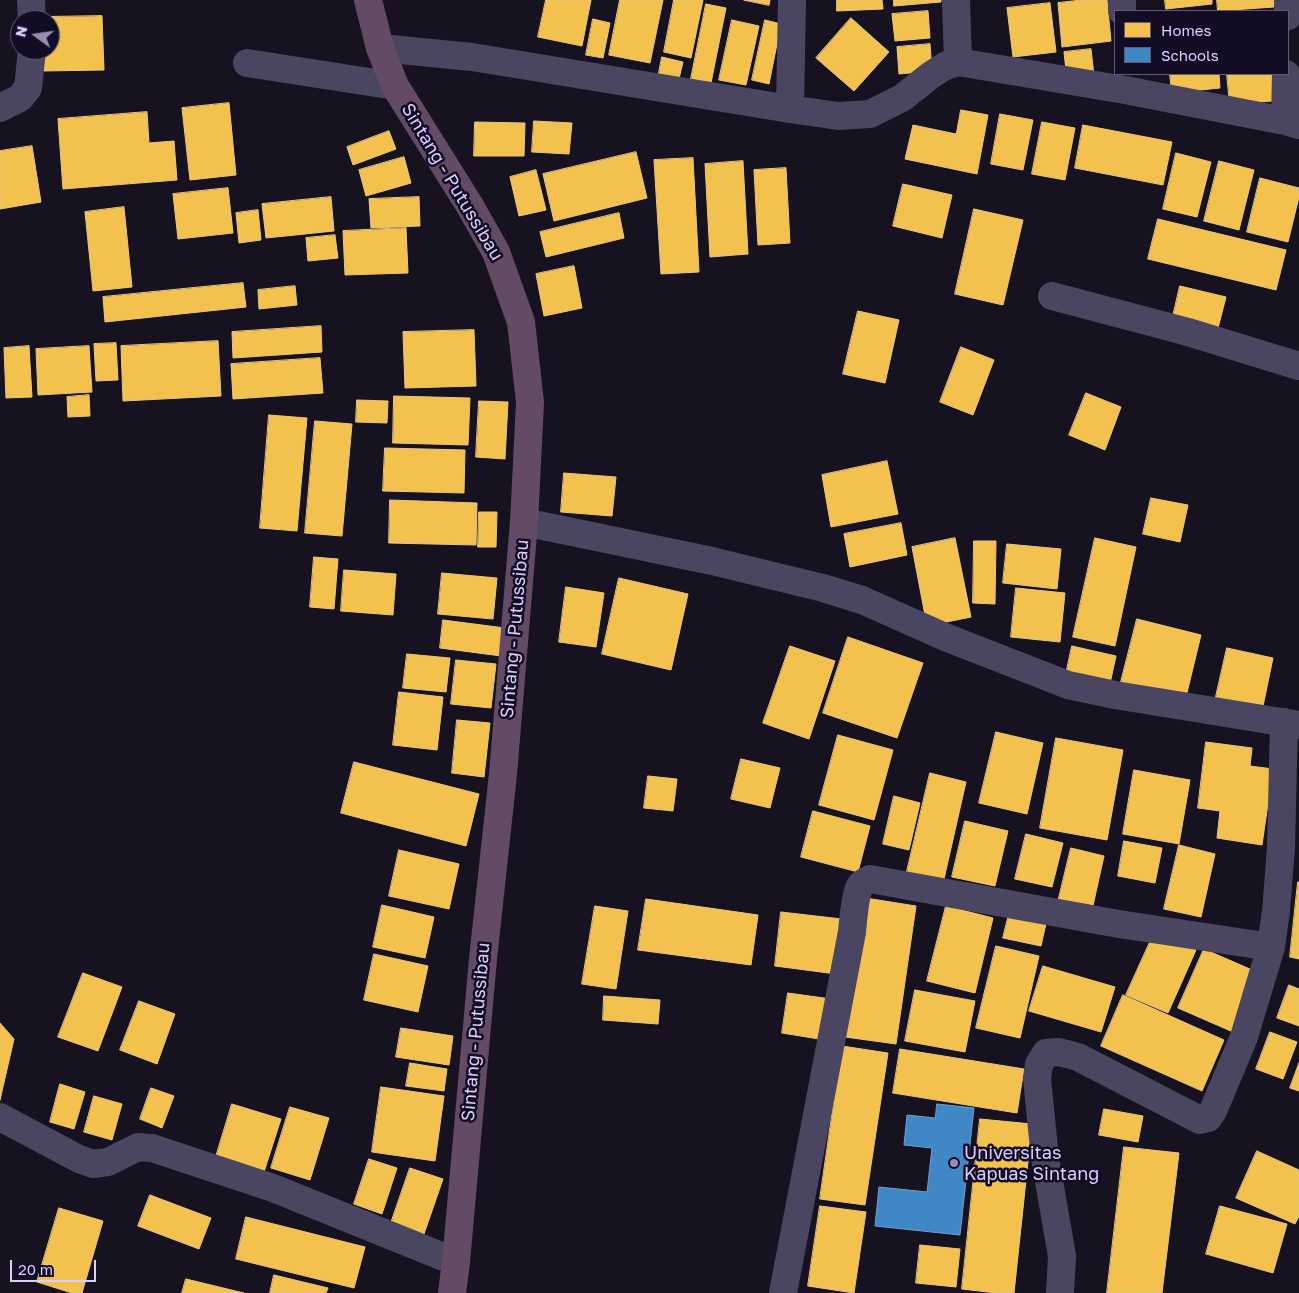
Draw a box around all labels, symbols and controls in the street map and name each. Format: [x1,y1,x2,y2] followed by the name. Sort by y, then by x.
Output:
[10,10,60,60] north arrow
[1114,10,1289,75] legend
[1161,21,1211,39] text: Homes
[11,24,30,39] text: N
[1161,46,1219,64] text: Schools
[397,100,507,264] street label: Sintang - Putussibau
[496,539,534,719] street label: Sintang - Putussibau
[457,942,495,1122] street label: Sintang - Putussibau
[964,1142,1099,1184] place label: Universitas Kapuas Sintang
[948,1157,960,1169] marker: Universitas Kapuas Sintang
[12,1250,99,1282] scale bar
[18,1260,53,1278] text: 20 m

